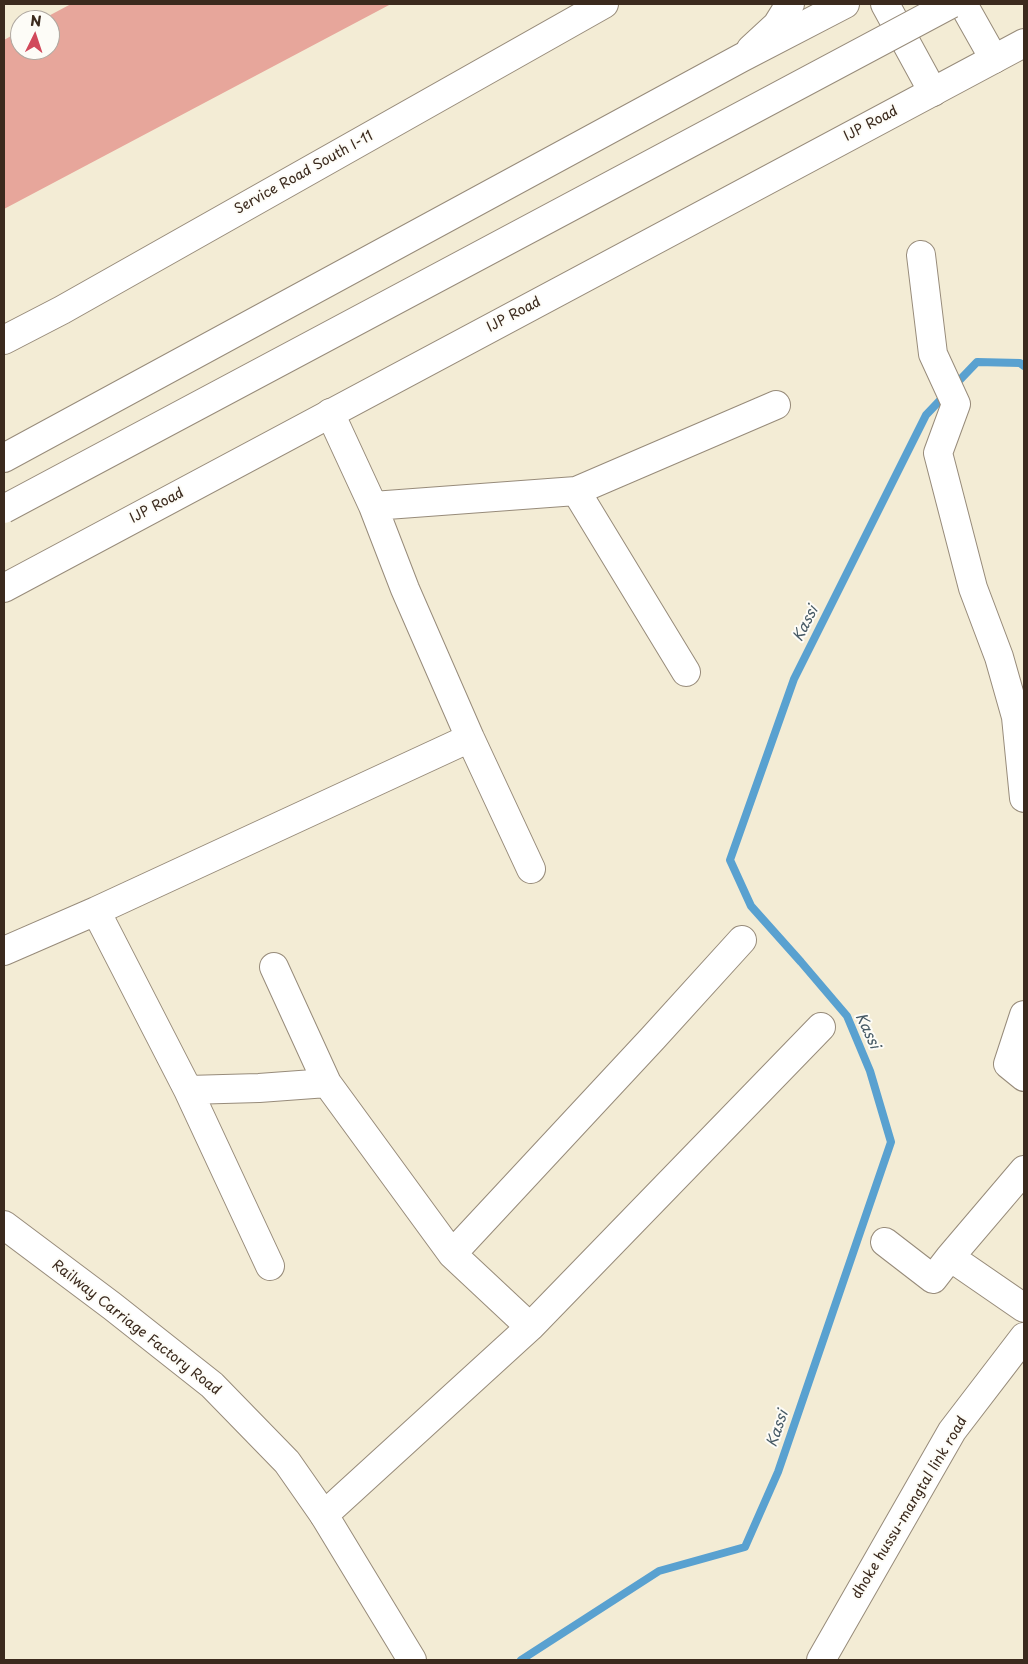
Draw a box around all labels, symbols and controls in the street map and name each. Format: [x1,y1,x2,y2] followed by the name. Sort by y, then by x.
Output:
[10,10,60,60] north arrow
[30,10,42,31] text: N
[841,103,901,145] street label: IJP Road
[232,128,376,218] street label: Service Road South I-11
[484,294,544,336] street label: IJP Road
[127,485,187,527] street label: IJP Road
[789,603,823,645] water label: Kassi
[851,1010,883,1052] water label: Kassi
[48,1257,224,1399] street label: Railway Carriage Factory Road
[763,1408,793,1450] water label: Kassi
[849,1414,971,1602] street label: dhoke hussu-mangtal link road

